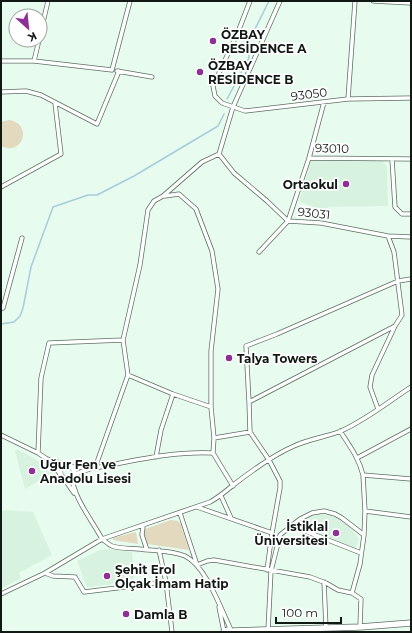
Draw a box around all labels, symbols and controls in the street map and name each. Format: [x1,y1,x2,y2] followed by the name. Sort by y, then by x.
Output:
[8,8,48,48] north arrow
[221,27,307,56] place label: ÖZBAY RESİDENCE A
[25,29,39,45] text: K
[208,36,218,46] marker: ÖZBAY RESİDENCE A
[208,58,293,87] place label: ÖZBAY RESİDENCE B
[195,67,205,77] marker: ÖZBAY RESİDENCE B
[290,84,328,104] street label: 93050
[315,140,349,156] street label: 93010
[283,177,338,192] place label: Ortaokul
[341,179,351,189] marker: Ortaokul
[297,204,331,222] street label: 93031
[237,351,318,366] place label: Talya Towers
[224,353,234,363] marker: Talya Towers
[39,457,131,486] place label: Uğur Fen ve Anadolu Lisesi
[27,466,37,476] marker: Uğur Fen ve Anadolu Lisesi
[254,519,328,548] place label: İstiklal Üniversitesi
[331,528,341,538] marker: İstiklal Üniversitesi
[115,562,229,591] place label: Şehit Erol Olçak İmam Hatip
[102,571,112,581] marker: Şehit Erol Olçak İmam Hatip
[276,599,341,625] scale bar
[282,605,318,620] text: 100 m
[134,607,188,622] place label: Damla B
[121,609,131,619] marker: Damla B

